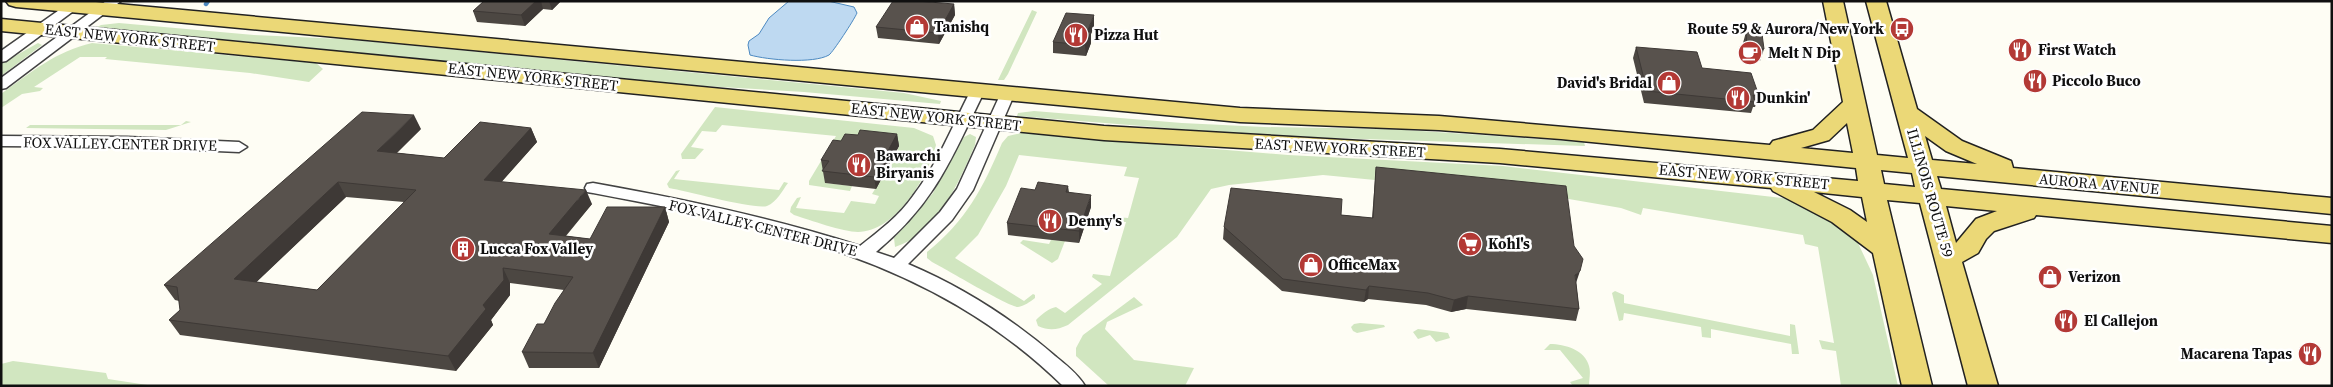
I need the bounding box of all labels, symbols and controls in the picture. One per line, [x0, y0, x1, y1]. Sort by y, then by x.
shop icon: Tanishq [904, 14, 930, 40]
place label: Tanishq [934, 16, 989, 37]
bus stop icon: Route 59 & Aurora/New York [1889, 16, 1915, 42]
street label: EAST NEW YORK STREET [44, 18, 216, 57]
place label: Route 59 & Aurora/New York [1687, 18, 1884, 39]
restaurant icon: Pizza Hut [1063, 22, 1089, 48]
place label: Pizza Hut [1094, 24, 1159, 45]
restaurant icon: First Watch [2007, 37, 2033, 63]
place label: First Watch [2038, 39, 2116, 60]
cafe icon: Melt N Dip [1737, 40, 1763, 66]
place label: Melt N Dip [1768, 42, 1841, 63]
street label: EAST NEW YORK STREET [447, 57, 619, 96]
restaurant icon: Piccolo Buco [2022, 68, 2048, 94]
shop icon: David's Bridal [1656, 70, 1682, 96]
place label: Piccolo Buco [2052, 70, 2141, 91]
place label: David's Bridal [1557, 72, 1652, 93]
restaurant icon: Dunkin' [1725, 85, 1751, 111]
place label: Dunkin' [1756, 87, 1811, 108]
street label: EAST NEW YORK STREET [850, 97, 1022, 136]
street label: ILLINOIS ROUTE 59 [1902, 126, 1959, 260]
street label: FOX VALLEY CENTER DRIVE [23, 131, 217, 156]
street label: EAST NEW YORK STREET [1254, 133, 1426, 162]
place label: Bawarchi Biryanis [876, 145, 941, 183]
restaurant icon: Bawarchi Biryanis [846, 152, 872, 178]
street label: EAST NEW YORK STREET [1658, 159, 1830, 194]
street label: AURORA AVENUE [2038, 168, 2160, 199]
street label: FOX VALLEY CENTER DRIVE [667, 194, 860, 261]
restaurant icon: Denny's [1037, 208, 1063, 234]
place label: Denny's [1068, 210, 1122, 231]
supermarket icon: Kohl's [1457, 231, 1483, 257]
place label: Kohl's [1488, 233, 1530, 254]
building icon: Lucca Fox Valley [450, 236, 476, 262]
place label: Lucca Fox Valley [480, 238, 593, 259]
shop icon: OfficeMax [1298, 252, 1324, 278]
place label: OfficeMax [1328, 254, 1398, 275]
shop icon: Verizon [2037, 264, 2063, 290]
place label: Verizon [2068, 266, 2121, 287]
restaurant icon: El Callejon [2053, 308, 2079, 334]
place label: El Callejon [2084, 310, 2158, 331]
restaurant icon: Macarena Tapas [2297, 341, 2323, 367]
place label: Macarena Tapas [2181, 343, 2292, 364]

